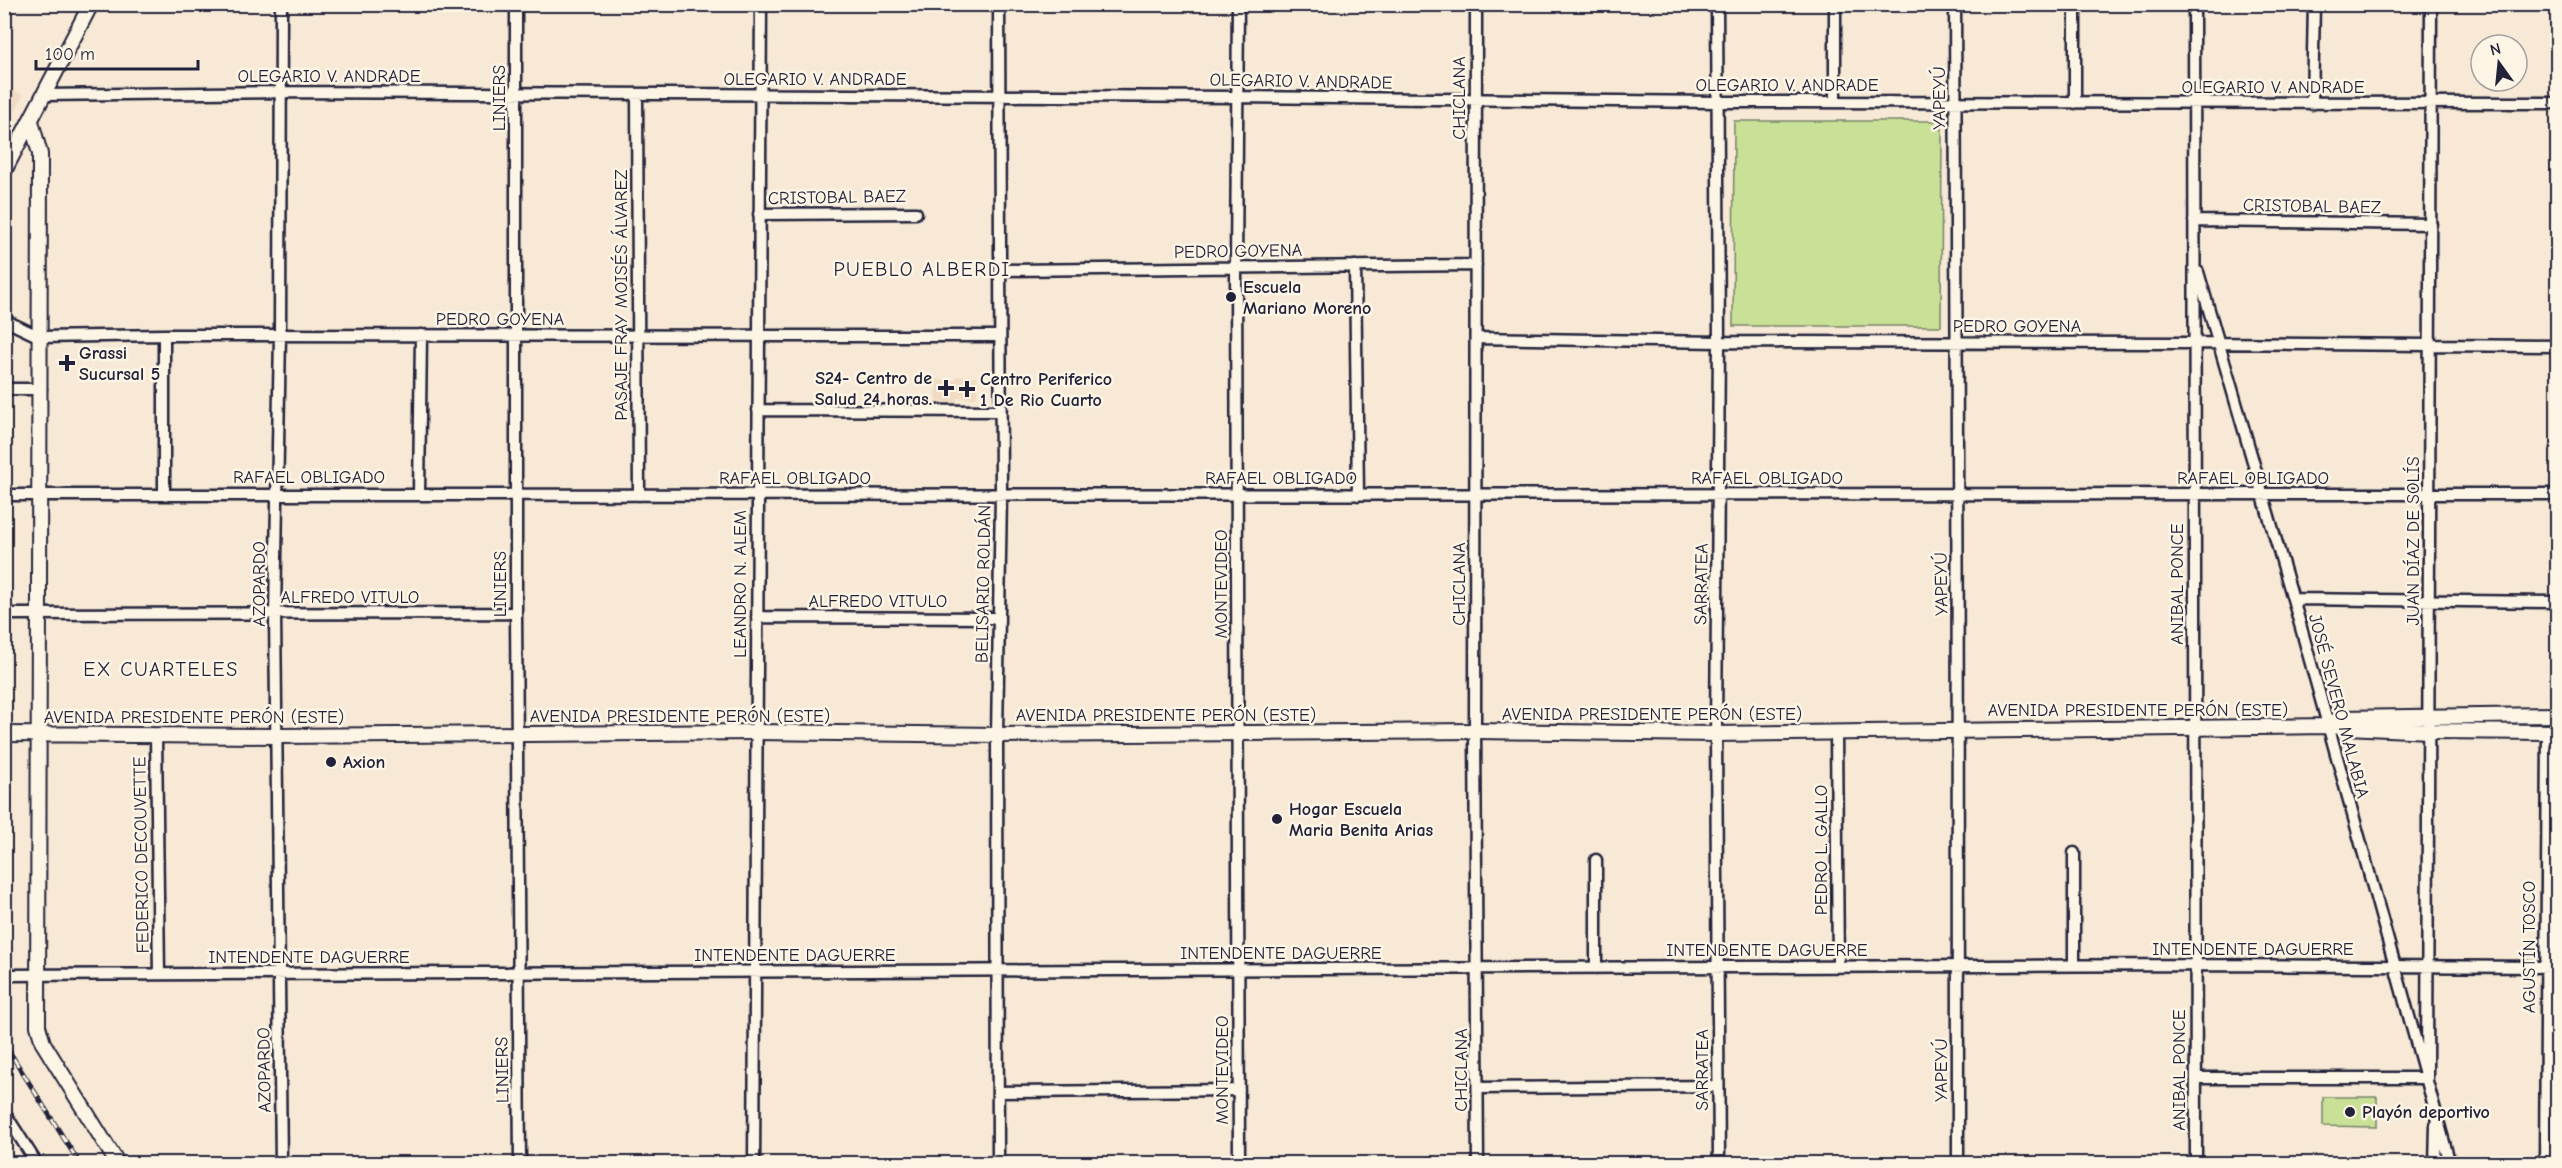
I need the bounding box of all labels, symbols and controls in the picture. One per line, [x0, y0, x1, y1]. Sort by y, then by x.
scale bar [36, 33, 198, 71]
north arrow [2469, 33, 2529, 93]
text: N [2488, 39, 2503, 60]
text: 100 m [45, 44, 95, 65]
street label: CHICLANA [1449, 56, 1470, 140]
street label: LINIERS [489, 65, 510, 131]
street label: OLEGARIO V. ANDRADE [237, 66, 421, 87]
street label: YAPEYÚ [1928, 66, 1950, 130]
street label: OLEGARIO V. ANDRADE [723, 69, 907, 90]
street label: OLEGARIO V. ANDRADE [1209, 69, 1393, 94]
street label: OLEGARIO V. ANDRADE [1695, 75, 1879, 96]
street label: OLEGARIO V. ANDRADE [2181, 77, 2365, 98]
street label: PASAJE FRAY MOISÉS ÁLVAREZ [610, 169, 632, 421]
street label: CRISTOBAL BAEZ [768, 186, 907, 209]
street label: CRISTOBAL BAEZ [2243, 195, 2382, 218]
street label: PEDRO GOYENA [1174, 240, 1302, 263]
district label: PUEBLO ALBERDI [833, 258, 1011, 281]
place label: Escuela Mariano Moreno [1243, 277, 1371, 319]
marker: Escuela Mariano Moreno [1224, 290, 1238, 304]
street label: PEDRO GOYENA [436, 309, 564, 330]
street label: PEDRO GOYENA [1953, 316, 2081, 337]
place label: Grassi Sucursal 5 [79, 343, 160, 385]
marker: Grassi Sucursal 5 [60, 356, 74, 370]
place label: S24- Centro de Salud 24 horas. [815, 368, 932, 410]
place label: Centro Periferico 1 De Rio Cuarto [980, 369, 1112, 411]
marker: S24- Centro de Salud 24 horas. [937, 379, 955, 397]
marker: Centro Periferico 1 De Rio Cuarto [958, 380, 976, 398]
street label: JUAN DÍAZ DE SOLÍS [2402, 456, 2424, 626]
street label: RAFAEL OBLIGADO [233, 467, 385, 488]
street label: RAFAEL OBLIGADO [719, 468, 871, 489]
street label: RAFAEL OBLIGADO [1205, 468, 1357, 489]
street label: RAFAEL OBLIGADO [1691, 468, 1843, 489]
street label: RAFAEL OBLIGADO [2177, 468, 2329, 489]
street label: BELISARIO ROLDÁN [971, 505, 995, 663]
street label: LEANDRO N. ALEM [730, 510, 751, 658]
street label: ANIBAL PONCE [2167, 523, 2188, 645]
street label: MONTEVIDEO [1211, 530, 1232, 638]
street label: AZOPARDO [249, 541, 270, 627]
street label: CHICLANA [1449, 542, 1470, 626]
street label: SARRATEA [1690, 543, 1713, 625]
street label: LINIERS [490, 551, 511, 617]
street label: YAPEYÚ [1929, 552, 1953, 616]
street label: ALFREDO VITULO [281, 587, 419, 608]
street label: ALFREDO VITULO [809, 591, 947, 612]
street label: JOSÉ SEVERO MALABIA [2304, 611, 2374, 801]
district label: EX CUARTELES [83, 658, 239, 681]
street label: AVENIDA PRESIDENTE PERÓN (ESTE) [1988, 699, 2288, 721]
street label: AVENIDA PRESIDENTE PERÓN (ESTE) [1502, 703, 1802, 725]
street label: AVENIDA PRESIDENTE PERÓN (ESTE) [1016, 704, 1316, 726]
street label: AVENIDA PRESIDENTE PERÓN (ESTE) [530, 705, 830, 727]
street label: AVENIDA PRESIDENTE PERÓN (ESTE) [44, 706, 344, 728]
place label: Axion [343, 752, 385, 773]
marker: Axion [324, 755, 338, 769]
street label: FEDERICO DECOUVETTE [129, 756, 154, 954]
street label: PEDRO L. GALLO [1811, 785, 1832, 915]
place label: Hogar Escuela Maria Benita Arias [1289, 799, 1434, 841]
marker: Hogar Escuela Maria Benita Arias [1270, 812, 1284, 826]
street label: AGUSTÍN TOSCO [2518, 881, 2540, 1013]
street label: INTENDENTE DAGUERRE [2152, 939, 2354, 960]
street label: INTENDENTE DAGUERRE [1666, 940, 1868, 961]
street label: INTENDENTE DAGUERRE [1180, 943, 1382, 964]
street label: INTENDENTE DAGUERRE [694, 945, 896, 966]
street label: INTENDENTE DAGUERRE [208, 947, 410, 968]
street label: ANIBAL PONCE [2169, 1009, 2190, 1131]
street label: MONTEVIDEO [1212, 1016, 1233, 1124]
street label: AZOPARDO [253, 1027, 276, 1113]
street label: CHICLANA [1451, 1028, 1472, 1112]
street label: SARRATEA [1692, 1029, 1713, 1111]
street label: LINIERS [491, 1037, 514, 1103]
street label: YAPEYÚ [1930, 1038, 1952, 1102]
place label: Playón deportivo [2362, 1102, 2490, 1123]
marker: Playón deportivo [2343, 1105, 2357, 1119]

